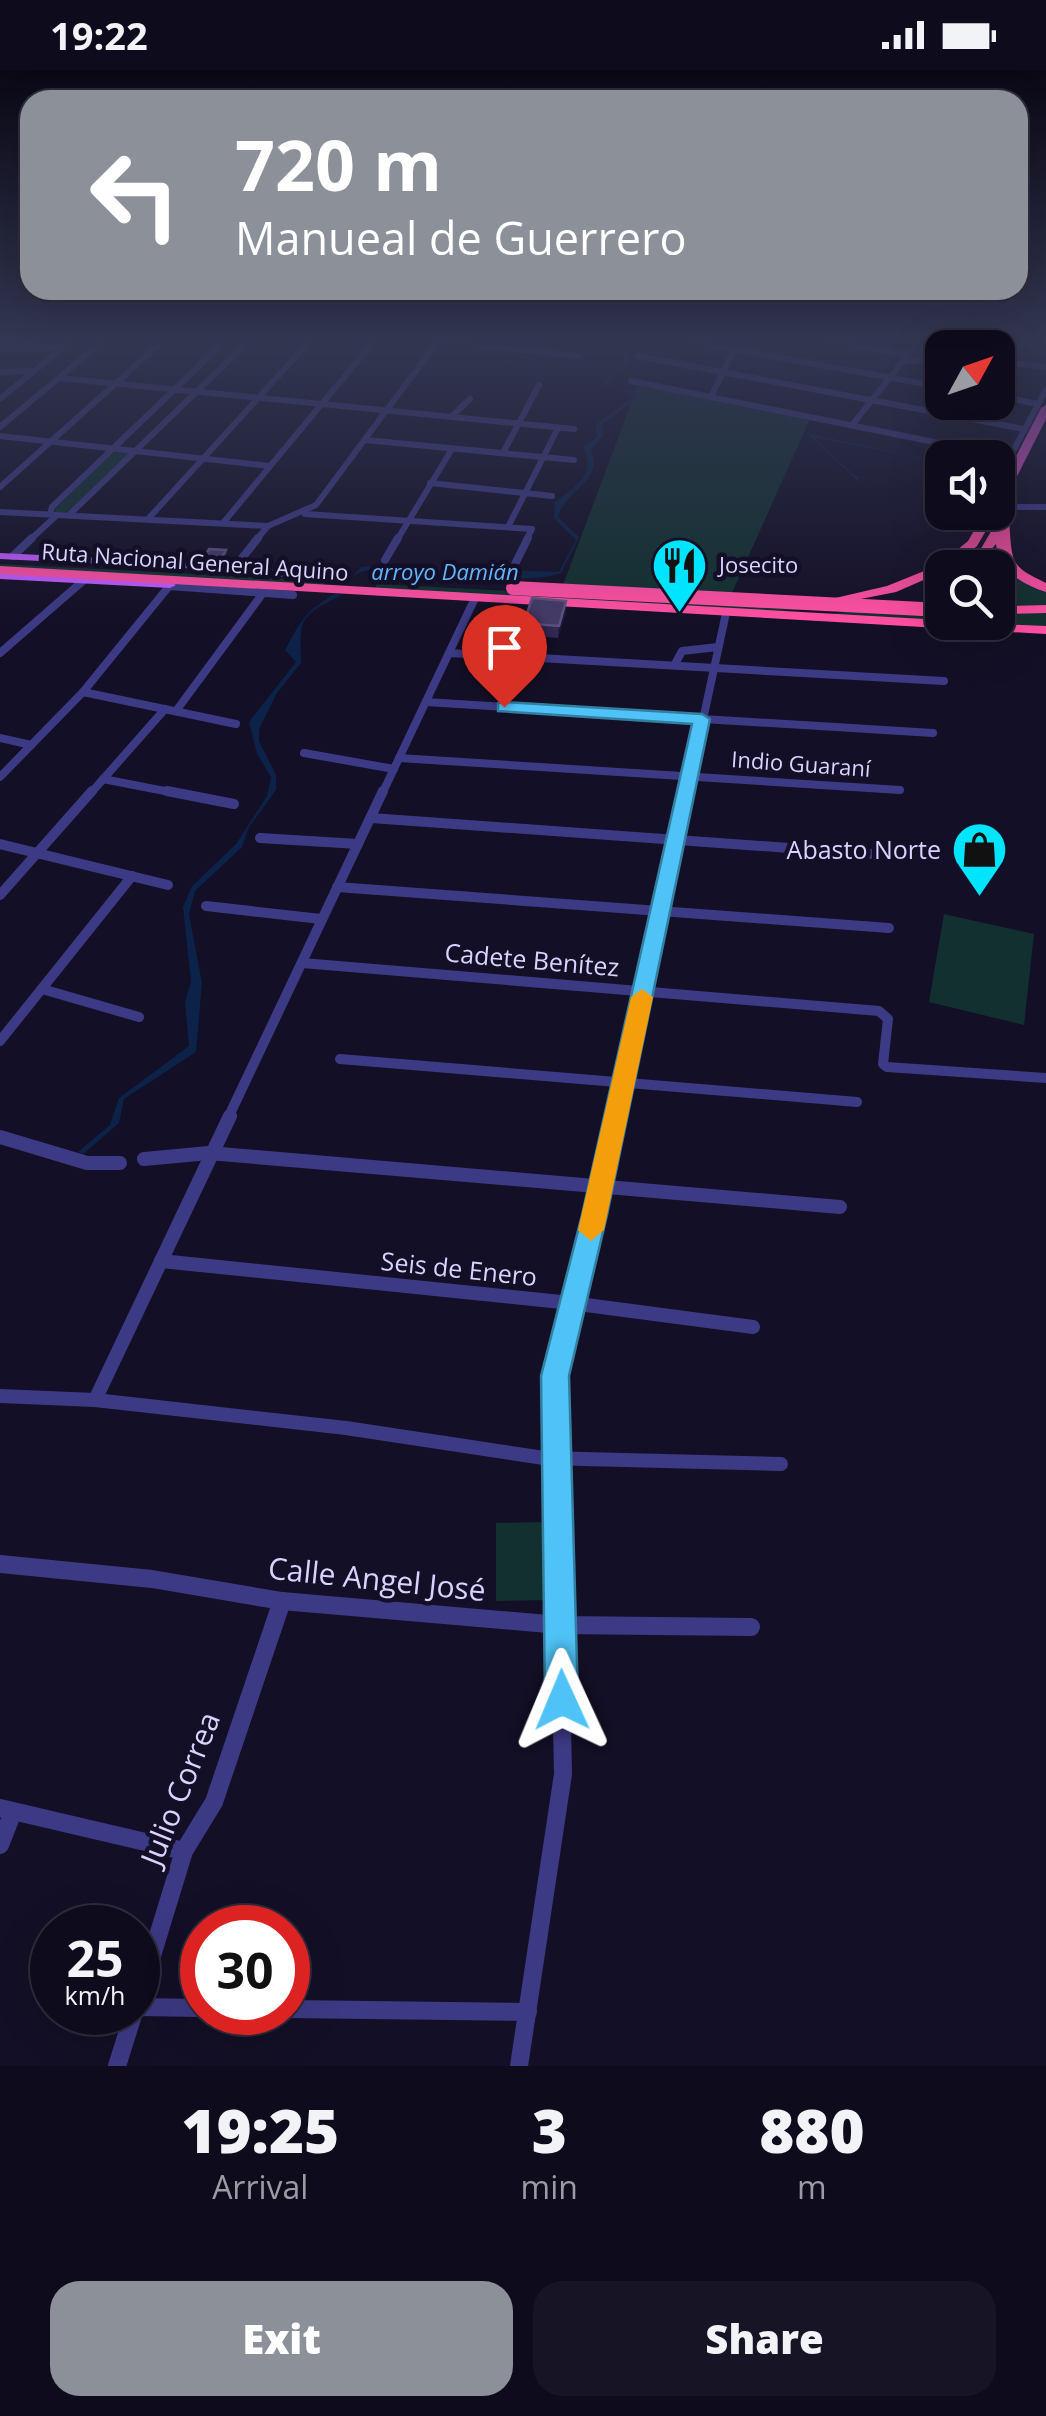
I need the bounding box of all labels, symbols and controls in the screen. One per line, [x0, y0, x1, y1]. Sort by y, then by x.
text: 19:22 [50, 9, 148, 61]
text: 720 m [235, 116, 442, 212]
icon: left [70, 130, 200, 260]
text: Manueal de Guerrero [235, 207, 687, 268]
north arrow [925, 330, 1015, 420]
map controls [925, 330, 1015, 640]
button: sound [925, 440, 1015, 530]
street label: Ruta Nacional General Aquino [41, 535, 350, 587]
restaurant icon: Josecito [650, 535, 710, 614]
place label: Josecito [717, 549, 798, 579]
button: search [925, 550, 1015, 640]
water label: arroyo Damián [371, 556, 519, 586]
pin [462, 605, 547, 708]
icon: arrive [477, 620, 532, 675]
street label: Indio Guaraní [730, 743, 872, 783]
shop icon: Abasto Norte [950, 820, 1010, 899]
place label: Abasto Norte [787, 832, 941, 866]
street label: Cadete Benítez [443, 934, 621, 984]
street label: Seis de Enero [379, 1243, 539, 1293]
street label: Calle Angel José [266, 1547, 488, 1610]
position arrow [510, 1648, 614, 1752]
street label: Julio Correa [129, 1705, 229, 1874]
speed limit sign: 30 [180, 1905, 310, 2035]
text: 25 [66, 1924, 124, 1992]
text: km/h [65, 1978, 125, 2012]
text: 19:25 [181, 2089, 339, 2171]
text: 3 [532, 2089, 567, 2171]
text: 880 [759, 2089, 865, 2171]
text: Arrival [212, 2165, 308, 2208]
text: min [521, 2165, 578, 2208]
text: m [797, 2165, 827, 2208]
button: Exit [50, 2281, 513, 2396]
button: Share [533, 2281, 996, 2396]

